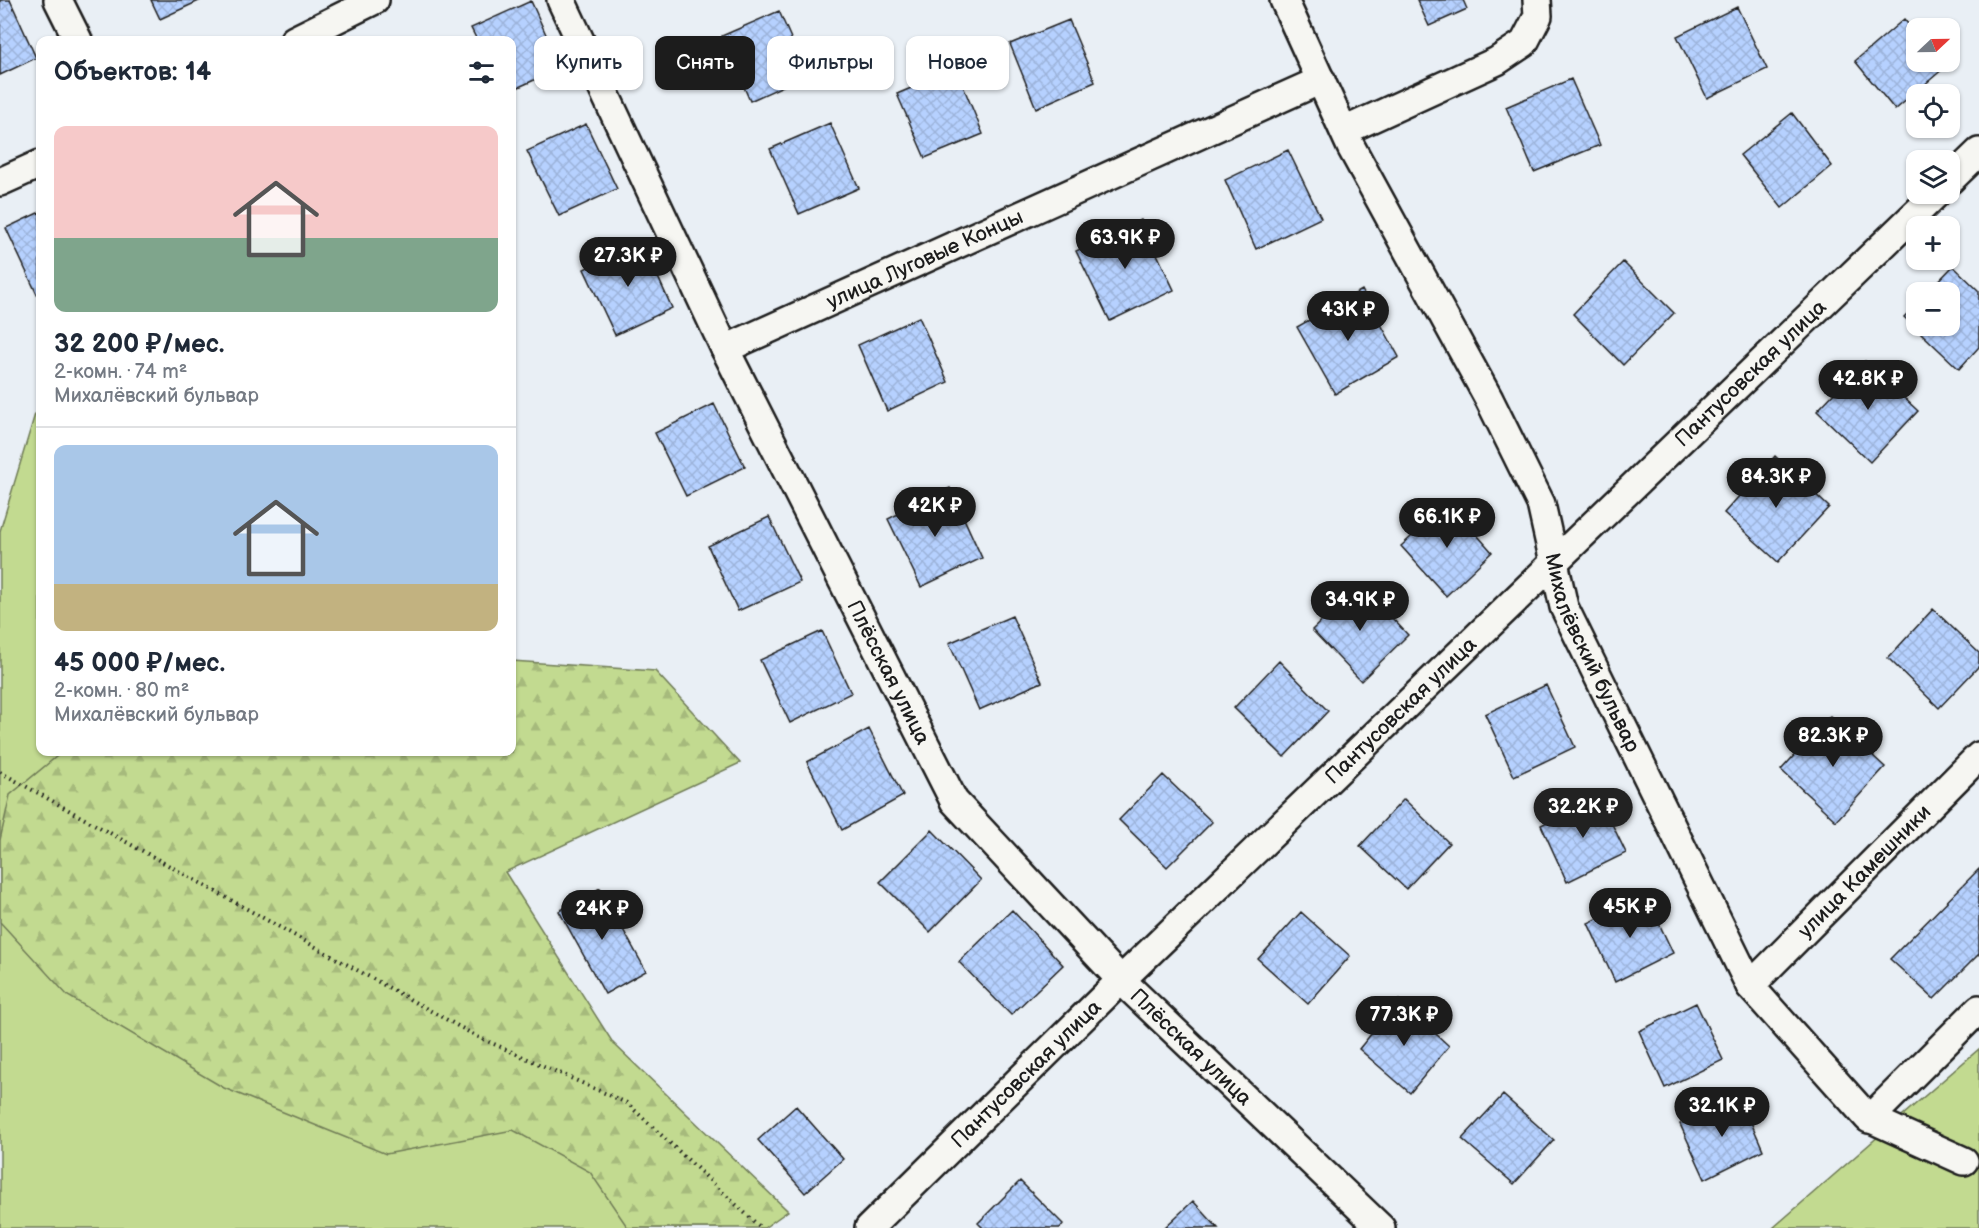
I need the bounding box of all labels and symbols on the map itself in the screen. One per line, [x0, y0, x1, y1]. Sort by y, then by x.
north arrow [1906, 18, 1960, 72]
street label: улица Луговые Концы [823, 204, 1027, 315]
pin: 63.9K ₽ [1070, 219, 1180, 270]
pin: 27.3K ₽ [573, 237, 683, 288]
pin: 43K ₽ [1306, 291, 1390, 342]
street label: Пантусовская улица [1670, 294, 1832, 452]
pin: 42.8K ₽ [1813, 360, 1923, 411]
pin: 84.3K ₽ [1721, 458, 1831, 509]
pin: 42K ₽ [893, 487, 977, 538]
pin: 66.1K ₽ [1392, 498, 1502, 549]
street label: Михалёвский бульвар [1539, 551, 1645, 757]
pin: 34.9K ₽ [1305, 581, 1415, 632]
street label: Плёсская улица [841, 596, 936, 749]
street label: Пантусовская улица [1320, 632, 1482, 789]
pin: 82.3K ₽ [1778, 717, 1888, 768]
pin: 32.2K ₽ [1528, 788, 1638, 839]
street label: улица Камешники [1793, 800, 1936, 943]
pin: 45K ₽ [1588, 888, 1672, 939]
pin: 24K ₽ [560, 890, 644, 941]
street label: Плёсская улица [1125, 983, 1257, 1111]
street label: Пантусовская улица [946, 994, 1107, 1153]
pin: 77.3K ₽ [1349, 996, 1459, 1047]
pin: 32.1K ₽ [1667, 1087, 1777, 1138]

